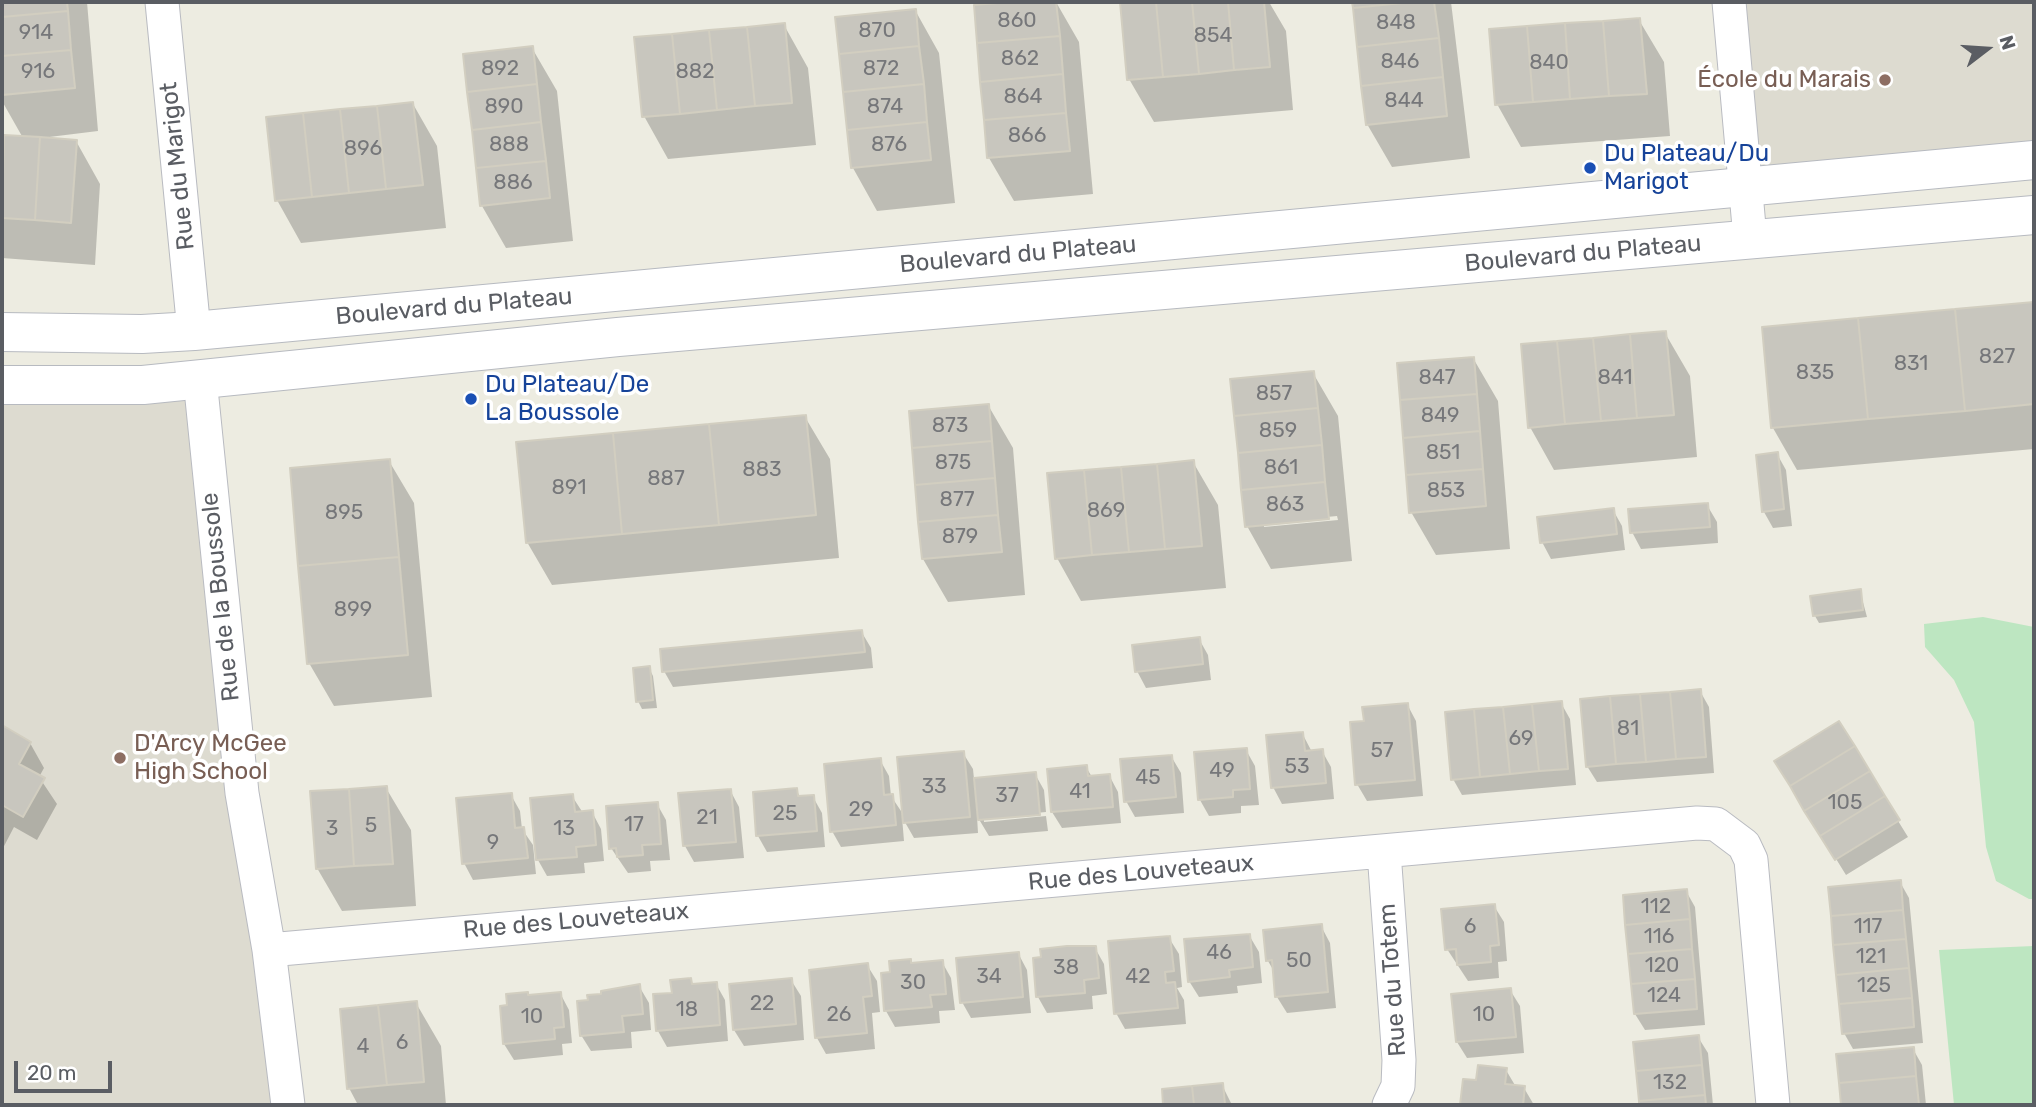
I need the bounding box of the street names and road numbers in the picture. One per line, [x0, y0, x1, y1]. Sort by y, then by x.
street label: Rue du Marigot [155, 81, 201, 251]
street label: Boulevard du Plateau [1463, 229, 1703, 279]
street label: Boulevard du Plateau [898, 230, 1138, 280]
street label: Boulevard du Plateau [334, 282, 574, 332]
street label: Rue de la Boussole [196, 491, 246, 703]
street label: Rue des Louveteaux [1027, 849, 1255, 897]
street label: Rue des Louveteaux [462, 897, 690, 945]
street label: Rue du Totem [1373, 902, 1413, 1058]

